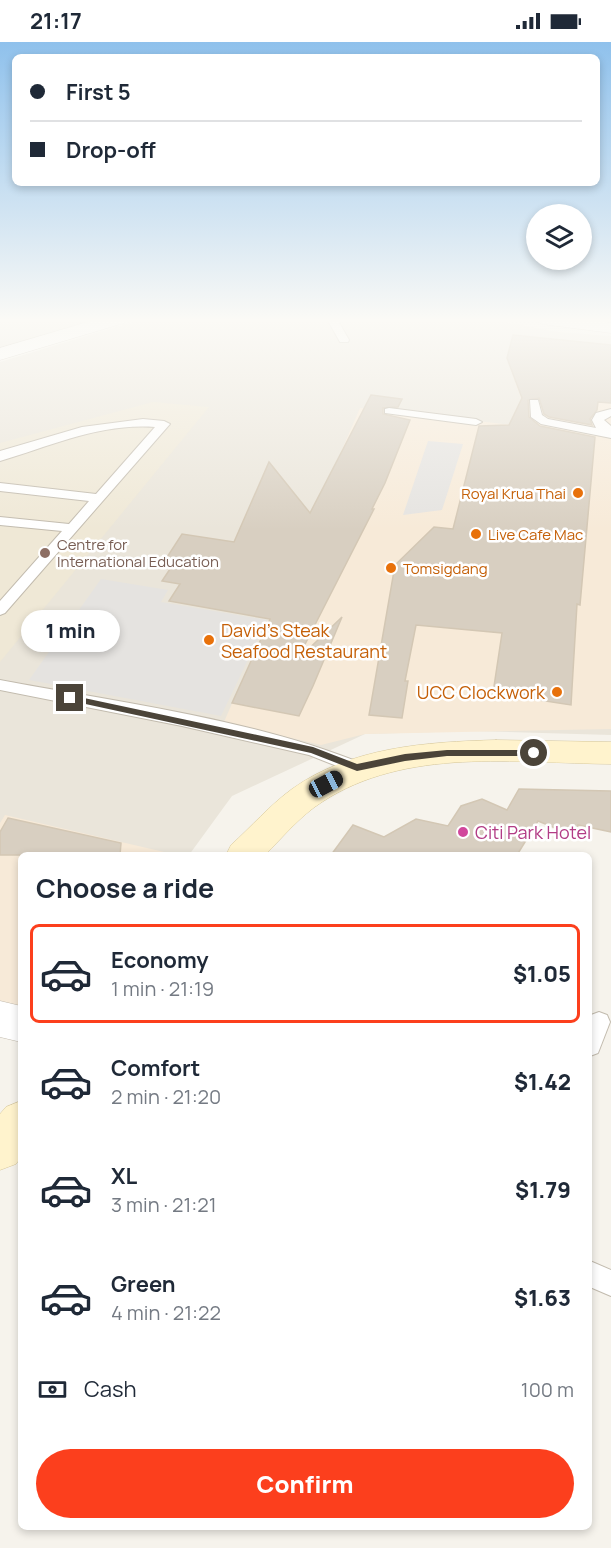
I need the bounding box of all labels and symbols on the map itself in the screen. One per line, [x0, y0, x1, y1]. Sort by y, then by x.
place label: Royal Krua Thai [461, 483, 566, 504]
marker: Royal Krua Thai [571, 486, 585, 500]
place label: Live Cafe Mac [488, 524, 583, 545]
marker: Live Cafe Mac [469, 527, 483, 541]
place label: Centre for International Education [57, 534, 219, 572]
marker: Centre for International Education [38, 546, 52, 560]
place label: Tomsigdang [403, 558, 488, 579]
marker: Tomsigdang [384, 561, 398, 575]
callout: 1 min [20, 611, 119, 653]
place label: David's Steak Seafood Restaurant [221, 618, 387, 663]
marker: David's Steak Seafood Restaurant [202, 633, 216, 647]
place label: UCC Clockwork [417, 680, 546, 704]
route end [56, 684, 83, 711]
marker: UCC Clockwork [550, 685, 564, 699]
route start [520, 739, 547, 766]
car [306, 768, 346, 800]
place label: Citi Park Hotel [475, 820, 591, 844]
marker: Citi Park Hotel [456, 825, 470, 839]

